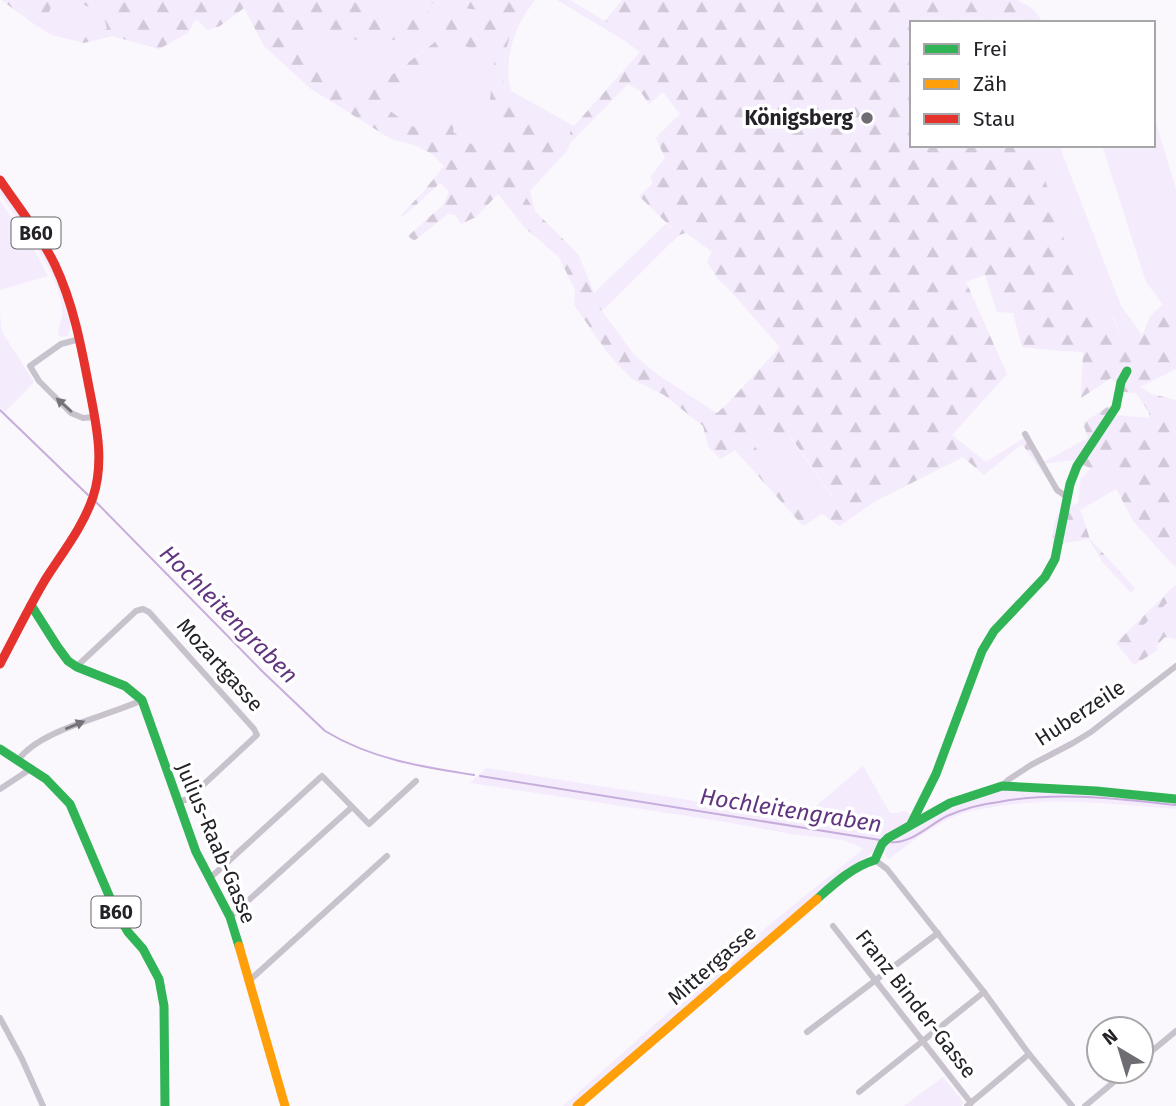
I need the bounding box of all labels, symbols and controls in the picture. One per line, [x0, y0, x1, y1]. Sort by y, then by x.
legend [910, 21, 1155, 147]
text: Frei [973, 36, 1007, 62]
text: Zäh [973, 71, 1007, 97]
place label: Königsberg [744, 105, 853, 131]
text: Stau [973, 106, 1016, 132]
marker: Königsberg [859, 110, 875, 126]
road number: B60 [12, 218, 60, 248]
one-way arrow [56, 398, 73, 414]
water label: Hochleitengraben [154, 539, 304, 689]
street label: Mozartgasse [171, 613, 269, 717]
street label: Huberzeile [1030, 674, 1130, 752]
one-way arrow [65, 720, 86, 731]
street label: Julius-Raab-Gasse [170, 759, 262, 927]
water label: Hochleitengraben [698, 782, 884, 838]
road number: B60 [92, 896, 140, 928]
street label: Mittergasse [662, 919, 762, 1011]
street label: Franz Binder-Gasse [850, 924, 982, 1084]
north arrow [1085, 1015, 1155, 1085]
text: N [1098, 1024, 1122, 1050]

